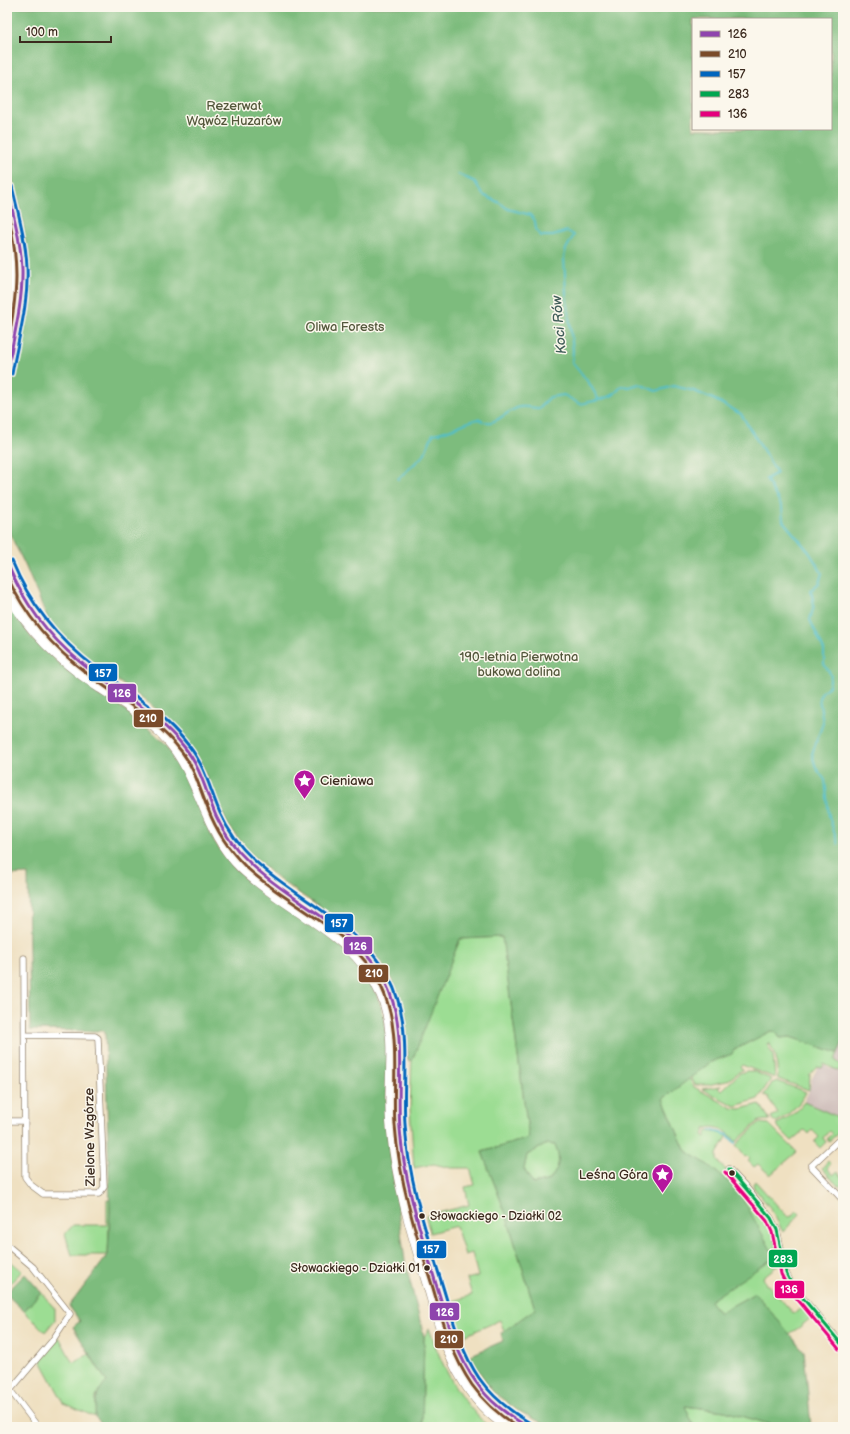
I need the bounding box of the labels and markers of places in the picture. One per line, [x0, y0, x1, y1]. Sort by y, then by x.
place icon: Cieniawa [291, 768, 317, 801]
place label: Cieniawa [320, 773, 374, 789]
place icon: Leśna Góra [650, 1162, 676, 1195]
place label: Leśna Góra [579, 1167, 648, 1183]
unlabelled marker [727, 1168, 737, 1178]
place label: Słowackiego - Działki 02 [430, 1209, 562, 1224]
marker: Słowackiego - Działki 02 [417, 1211, 427, 1221]
place label: Słowackiego - Działki 01 [290, 1261, 420, 1276]
marker: Słowackiego - Działki 01 [422, 1263, 432, 1273]

